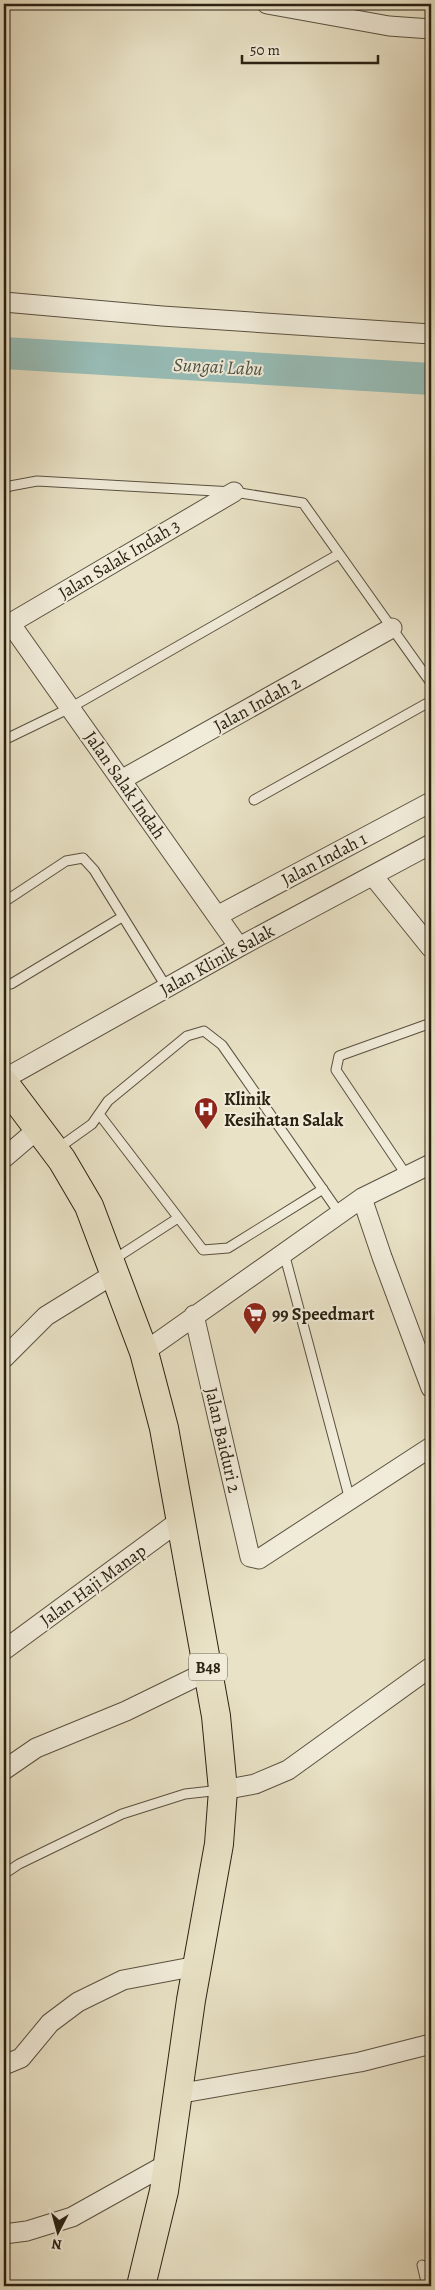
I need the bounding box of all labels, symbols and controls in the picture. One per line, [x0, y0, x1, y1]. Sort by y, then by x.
scale bar [242, 32, 379, 64]
text: 50 m [250, 40, 280, 60]
water label: Sungai Labu [173, 352, 263, 382]
street label: Jalan Salak Indah 3 [54, 513, 184, 605]
street label: Jalan Indah 2 [209, 670, 305, 738]
street label: Jalan Salak Indah [79, 726, 171, 844]
street label: Jalan Indah 1 [277, 826, 371, 892]
street label: Jalan Klinik Salak [155, 919, 279, 1001]
place label: Klinik Kesihatan Salak [224, 1087, 344, 1132]
hospital icon: Klinik Kesihatan Salak [193, 1096, 219, 1130]
supermarket icon: 99 Speedmart [242, 1301, 268, 1335]
place label: 99 Speedmart [272, 1302, 375, 1326]
street label: Jalan Baiduri 2 [199, 1385, 247, 1496]
street label: Jalan Haji Manap [35, 1538, 151, 1632]
road number: B48 [189, 1654, 227, 1680]
north arrow [32, 2208, 82, 2258]
text: N [51, 2234, 63, 2254]

